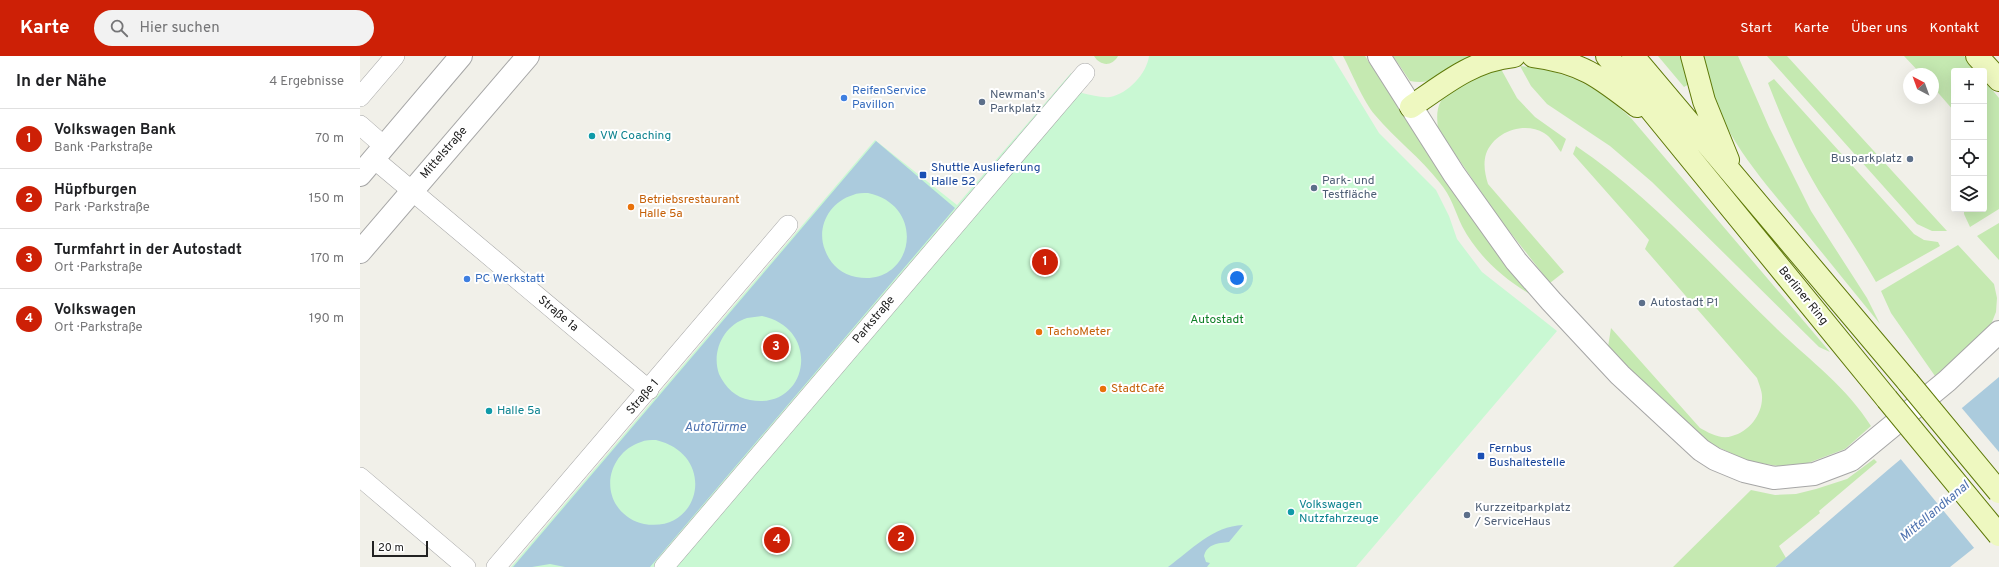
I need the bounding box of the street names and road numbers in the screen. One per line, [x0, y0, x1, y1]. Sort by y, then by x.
street label: Mittelstraße [417, 123, 471, 183]
street label: Berliner Ring [1774, 263, 1832, 329]
street label: Straße 1a [534, 292, 582, 336]
street label: Parkstraße [849, 293, 899, 347]
street label: Straße 1 [623, 376, 663, 418]

